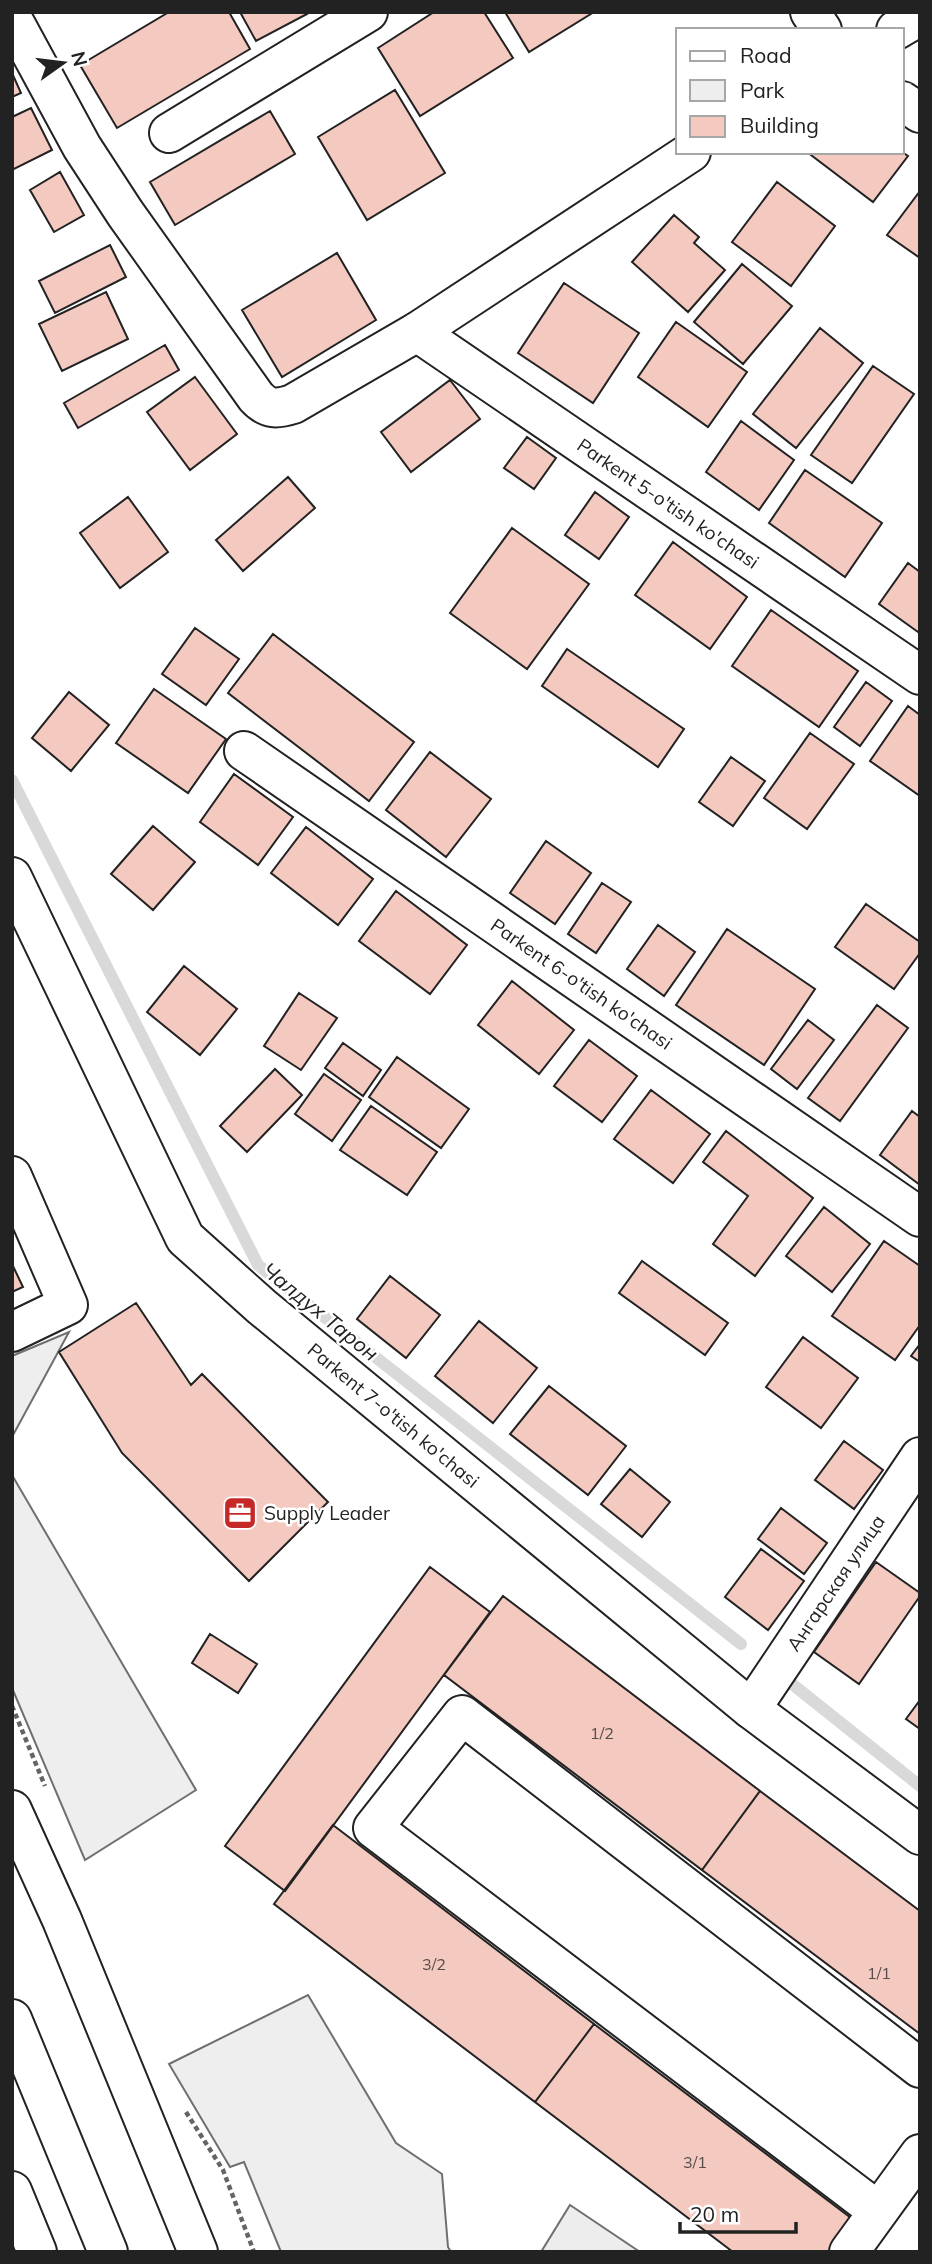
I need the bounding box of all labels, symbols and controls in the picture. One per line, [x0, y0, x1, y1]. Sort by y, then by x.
north arrow [28, 28, 98, 98]
legend [676, 28, 904, 154]
text: Road [740, 42, 791, 68]
text: N [66, 49, 93, 69]
text: Park [740, 77, 784, 103]
text: Building [740, 112, 819, 138]
street label: Parkent 5-o'tish ko'chasi [573, 433, 764, 574]
street label: Parkent 6-o'tish ko'chasi [486, 913, 677, 1055]
water label: Чалдух Тарон [257, 1256, 384, 1366]
street label: Parkent 7-o'tish ko'chasi [303, 1338, 484, 1493]
office icon: Supply Leader [221, 1494, 259, 1532]
place label: Supply Leader [264, 1501, 390, 1525]
street label: Ангарская улица [781, 1510, 890, 1656]
house number: 1/2 [590, 1723, 614, 1743]
house number: 3/2 [422, 1954, 446, 1974]
house number: 1/1 [867, 1963, 891, 1983]
house number: 3/1 [683, 2152, 707, 2172]
scale bar [680, 2190, 796, 2234]
text: 20 m [690, 2201, 739, 2227]

